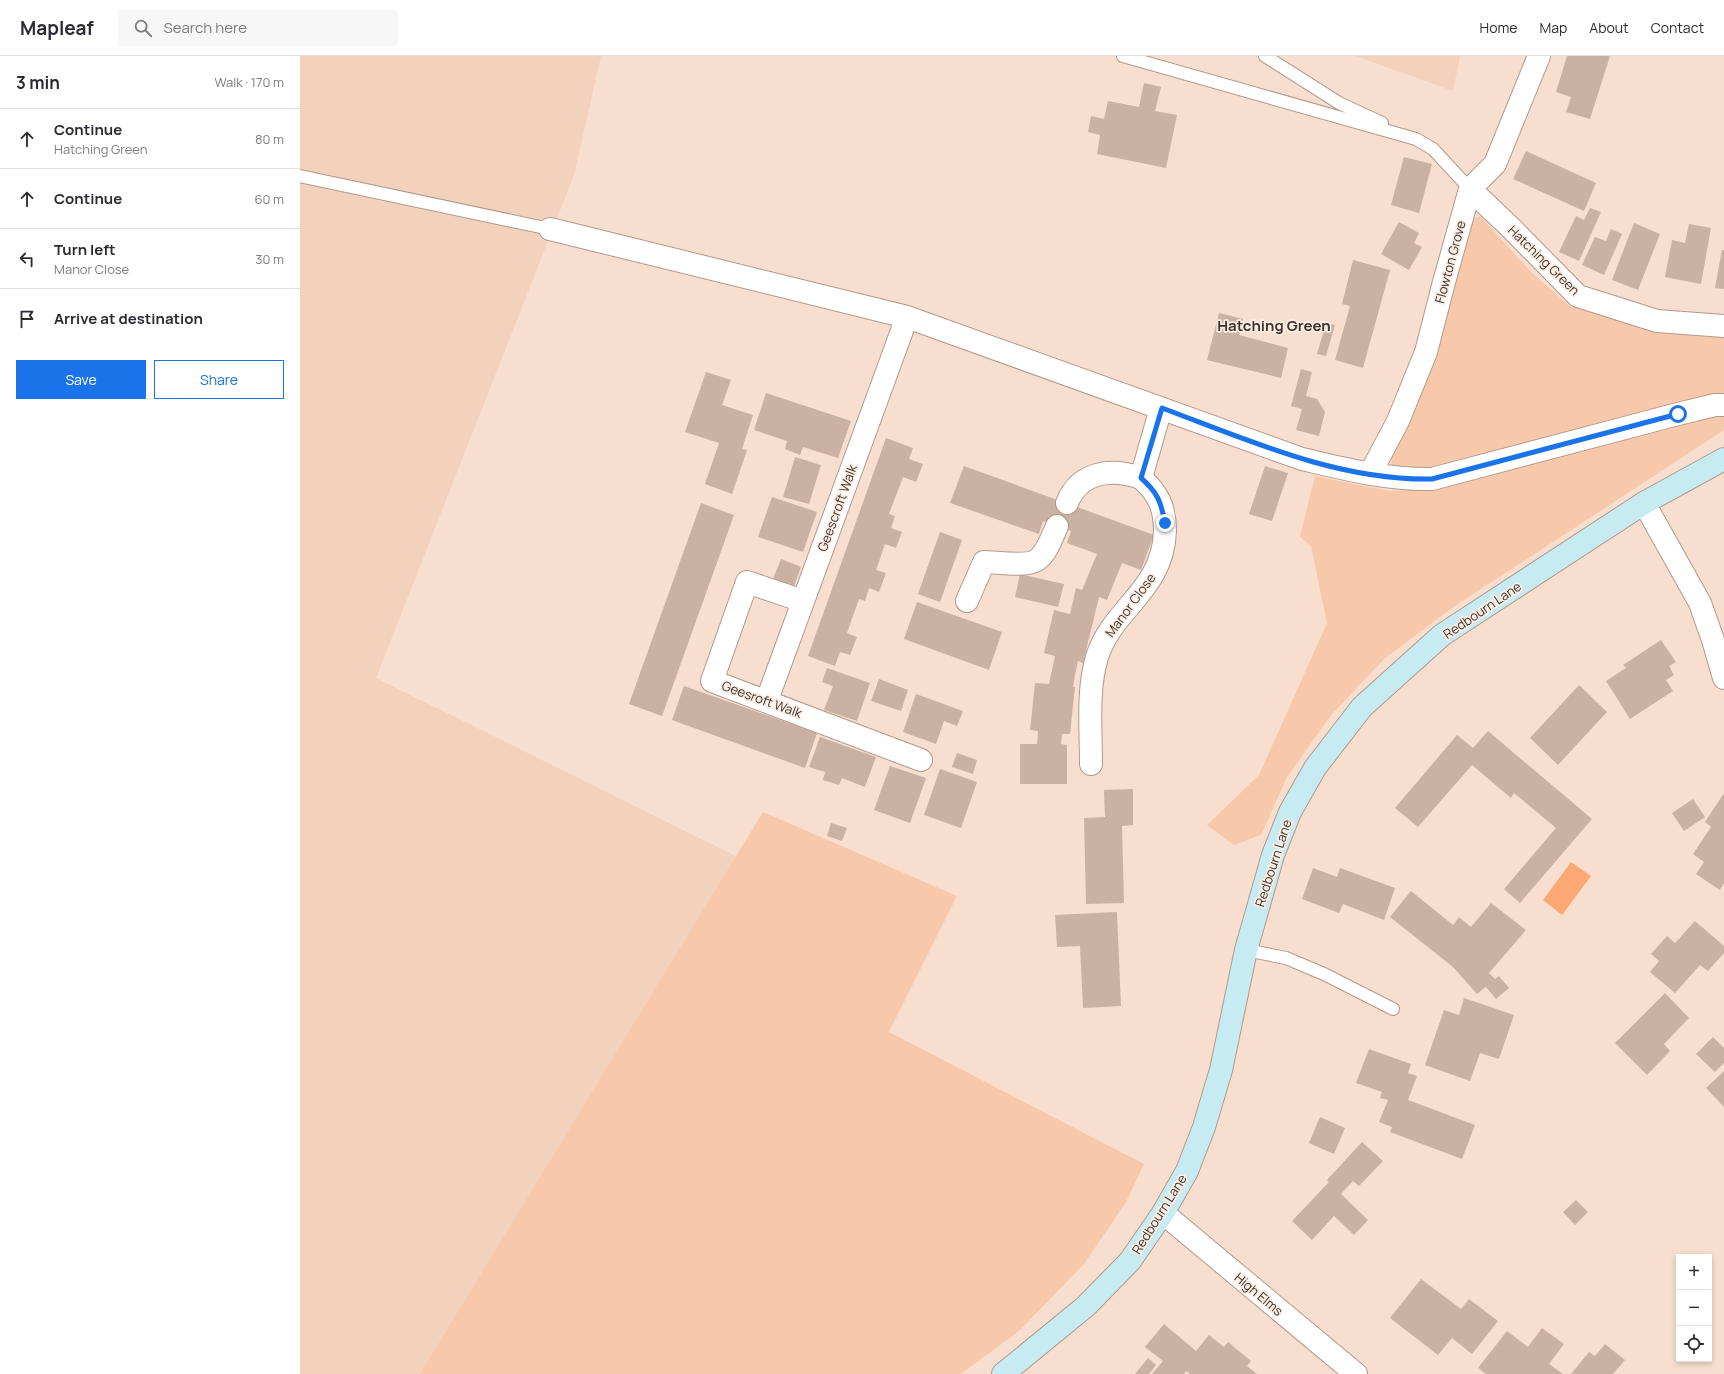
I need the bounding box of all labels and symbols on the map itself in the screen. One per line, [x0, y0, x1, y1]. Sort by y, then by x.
street label: Flowton Grove [1430, 218, 1470, 305]
street label: Hatching Green [1504, 221, 1584, 299]
district label: Hatching Green [1217, 315, 1331, 336]
route start [1669, 405, 1687, 423]
street label: Geescroft Walk [813, 461, 861, 554]
route end [1156, 514, 1174, 532]
street label: Manor Close [1101, 569, 1160, 641]
street label: Redbourn Lane [1439, 577, 1525, 643]
street label: Geesroft Walk [719, 676, 805, 722]
street label: Redbourn Lane [1250, 817, 1296, 909]
street label: Redbourn Lane [1127, 1170, 1191, 1257]
street label: High Elms [1231, 1268, 1287, 1320]

